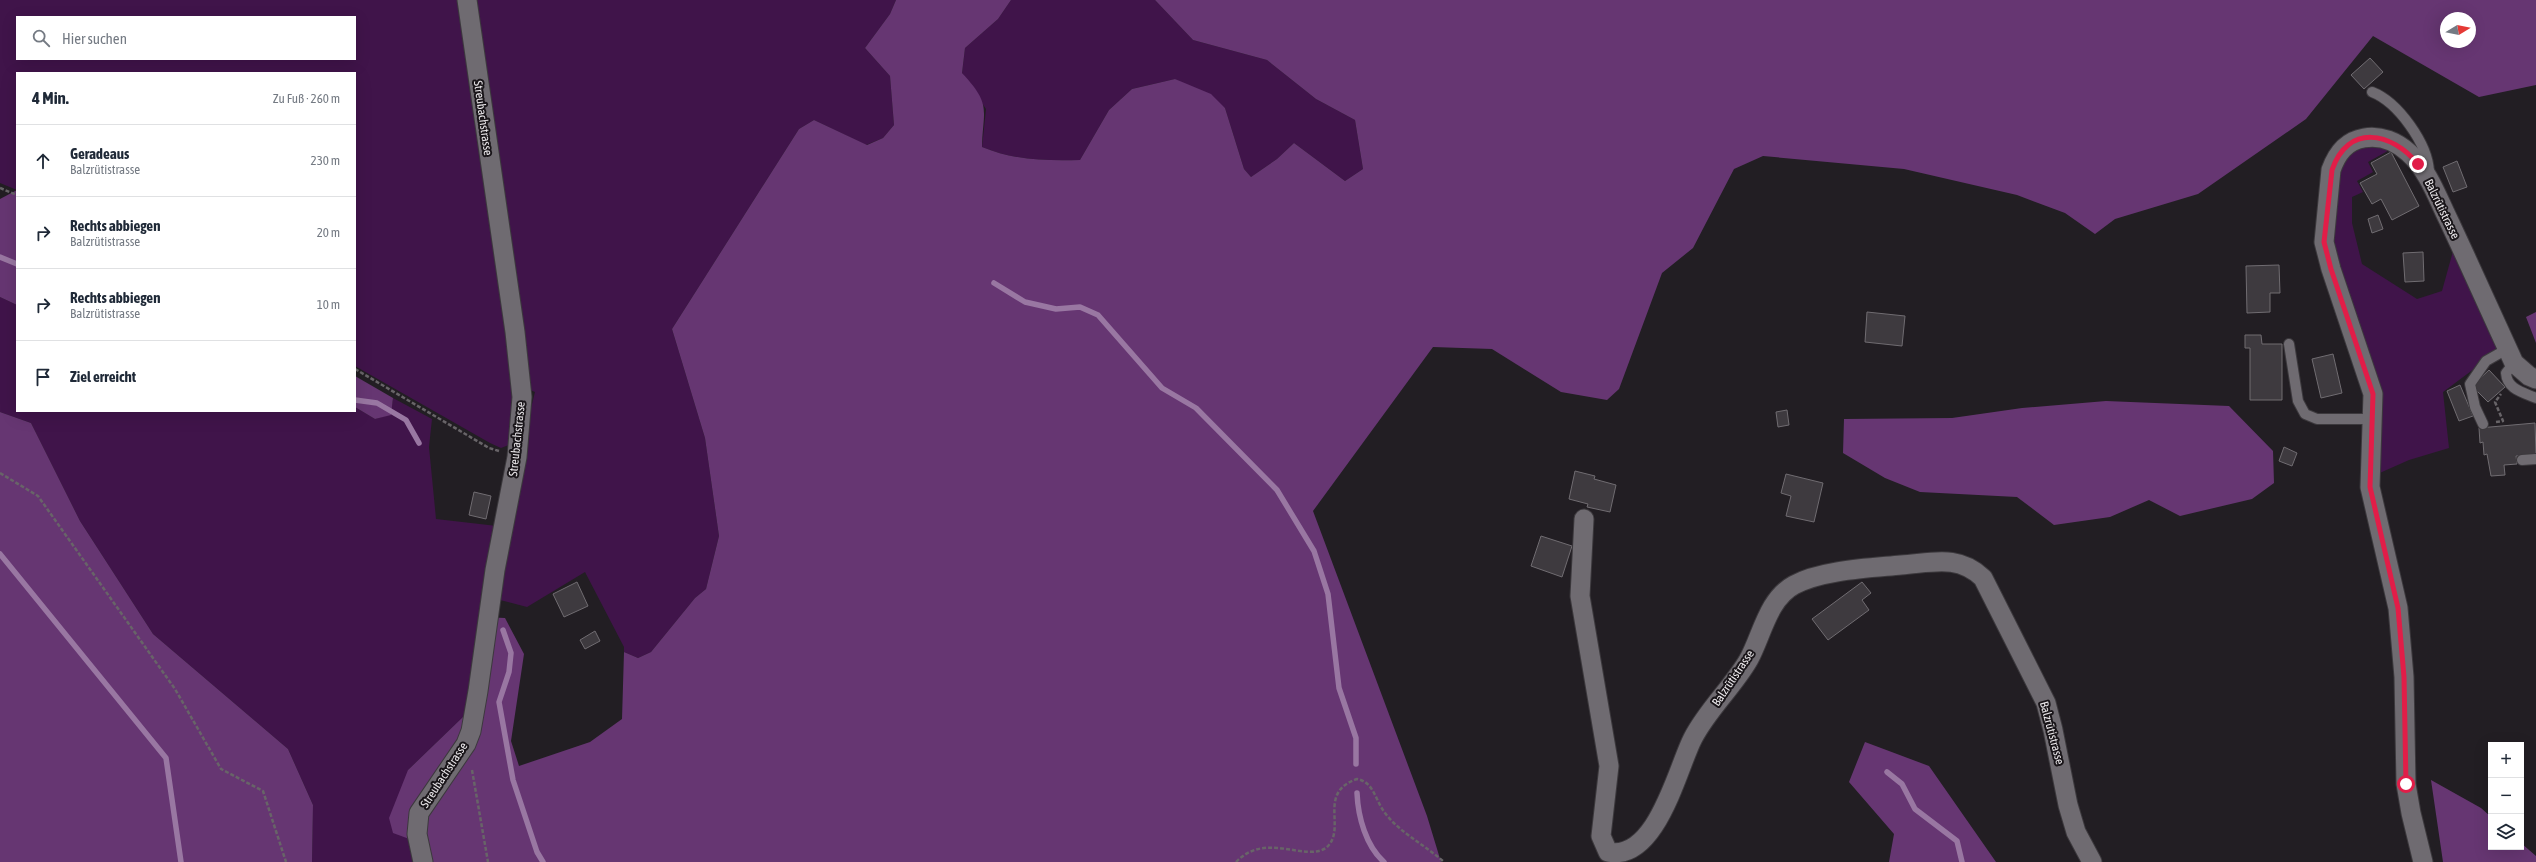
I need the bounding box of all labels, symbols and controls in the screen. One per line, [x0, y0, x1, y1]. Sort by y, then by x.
north arrow [2440, 12, 2476, 48]
search box [16, 16, 356, 60]
icon: search [30, 27, 52, 49]
text: Hier suchen [62, 30, 127, 47]
street label: Streubachstrasse [471, 80, 495, 156]
text: 4 Min. [32, 88, 69, 108]
text: Zu Fuß · 260 m [273, 91, 340, 106]
text: Geradeaus [70, 145, 129, 162]
icon: ahead [32, 150, 54, 172]
text: 230 m [311, 153, 340, 168]
route end [2409, 155, 2427, 173]
text: Balzrütistrasse [70, 162, 140, 177]
street label: Balzrütistrasse [2422, 177, 2462, 241]
text: Rechts abbiegen [70, 217, 160, 234]
icon: right [32, 222, 54, 244]
text: 20 m [317, 225, 340, 240]
text: Balzrütistrasse [70, 234, 140, 249]
text: Rechts abbiegen [70, 289, 160, 306]
icon: right [32, 294, 54, 316]
text: 10 m [317, 297, 340, 312]
text: Balzrütistrasse [70, 306, 140, 321]
icon: arrive [32, 366, 54, 388]
text: Ziel erreicht [70, 368, 136, 385]
street label: Streubachstrasse [506, 401, 528, 477]
street label: Balzrütistrasse [1709, 647, 1757, 709]
street label: Balzrütistrasse [2037, 700, 2067, 766]
street label: Streubachstrasse [418, 740, 470, 810]
map controls [2488, 742, 2524, 850]
button: + [2488, 742, 2524, 778]
route start [2397, 775, 2415, 793]
button: − [2488, 778, 2524, 814]
button: layers [2488, 814, 2524, 850]

